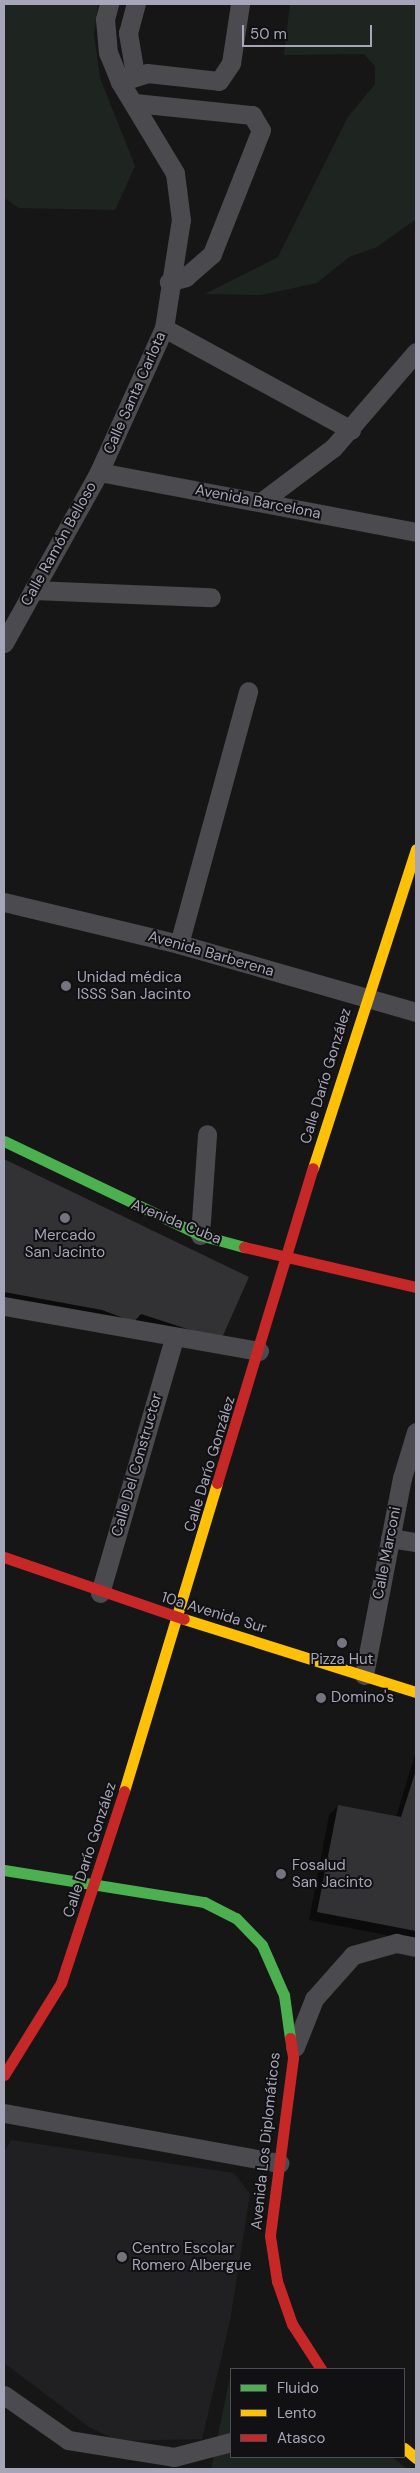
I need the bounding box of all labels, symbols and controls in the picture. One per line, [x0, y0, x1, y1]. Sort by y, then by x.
scale bar [245, 15, 375, 47]
text: 50 m [250, 24, 287, 44]
street label: Calle Santa Carlota [100, 329, 170, 457]
street label: Calle Ramón Belloso [17, 479, 101, 609]
street label: Avenida Barcelona [194, 481, 322, 523]
street label: Avenida Barberena [146, 927, 276, 981]
place label: Unidad médica ISSS San Jacinto [77, 968, 191, 1003]
marker: Unidad médica ISSS San Jacinto [59, 979, 73, 993]
street label: Calle Darío González [297, 1006, 355, 1146]
street label: Avenida Cuba [128, 1196, 224, 1248]
marker: Mercado San Jacinto [59, 1212, 71, 1224]
place label: Mercado San Jacinto [25, 1226, 105, 1261]
street label: Calle Del Constructor [108, 1391, 166, 1539]
street label: Calle Darío González [181, 1394, 239, 1534]
street label: Calle Marconi [369, 1505, 405, 1601]
street label: 10a Avenida Sur [159, 1588, 269, 1638]
marker: Pizza Hut [336, 1637, 348, 1649]
place label: Pizza Hut [311, 1651, 373, 1669]
place label: Domino's [331, 1689, 394, 1707]
marker: Domino's [315, 1692, 327, 1704]
street label: Calle Darío González [60, 1780, 120, 1920]
place label: Fosalud San Jacinto [292, 1856, 372, 1891]
marker: Fosalud San Jacinto [274, 1867, 288, 1881]
street label: Avenida Los Diplomáticos [248, 2051, 284, 2231]
place label: Centro Escolar Romero Albergue [132, 2239, 251, 2274]
marker: Centro Escolar Romero Albergue [116, 2251, 128, 2263]
legend [230, 2368, 405, 2458]
text: Fluido [277, 2378, 319, 2398]
text: Lento [277, 2403, 316, 2423]
text: Atasco [277, 2428, 325, 2448]

